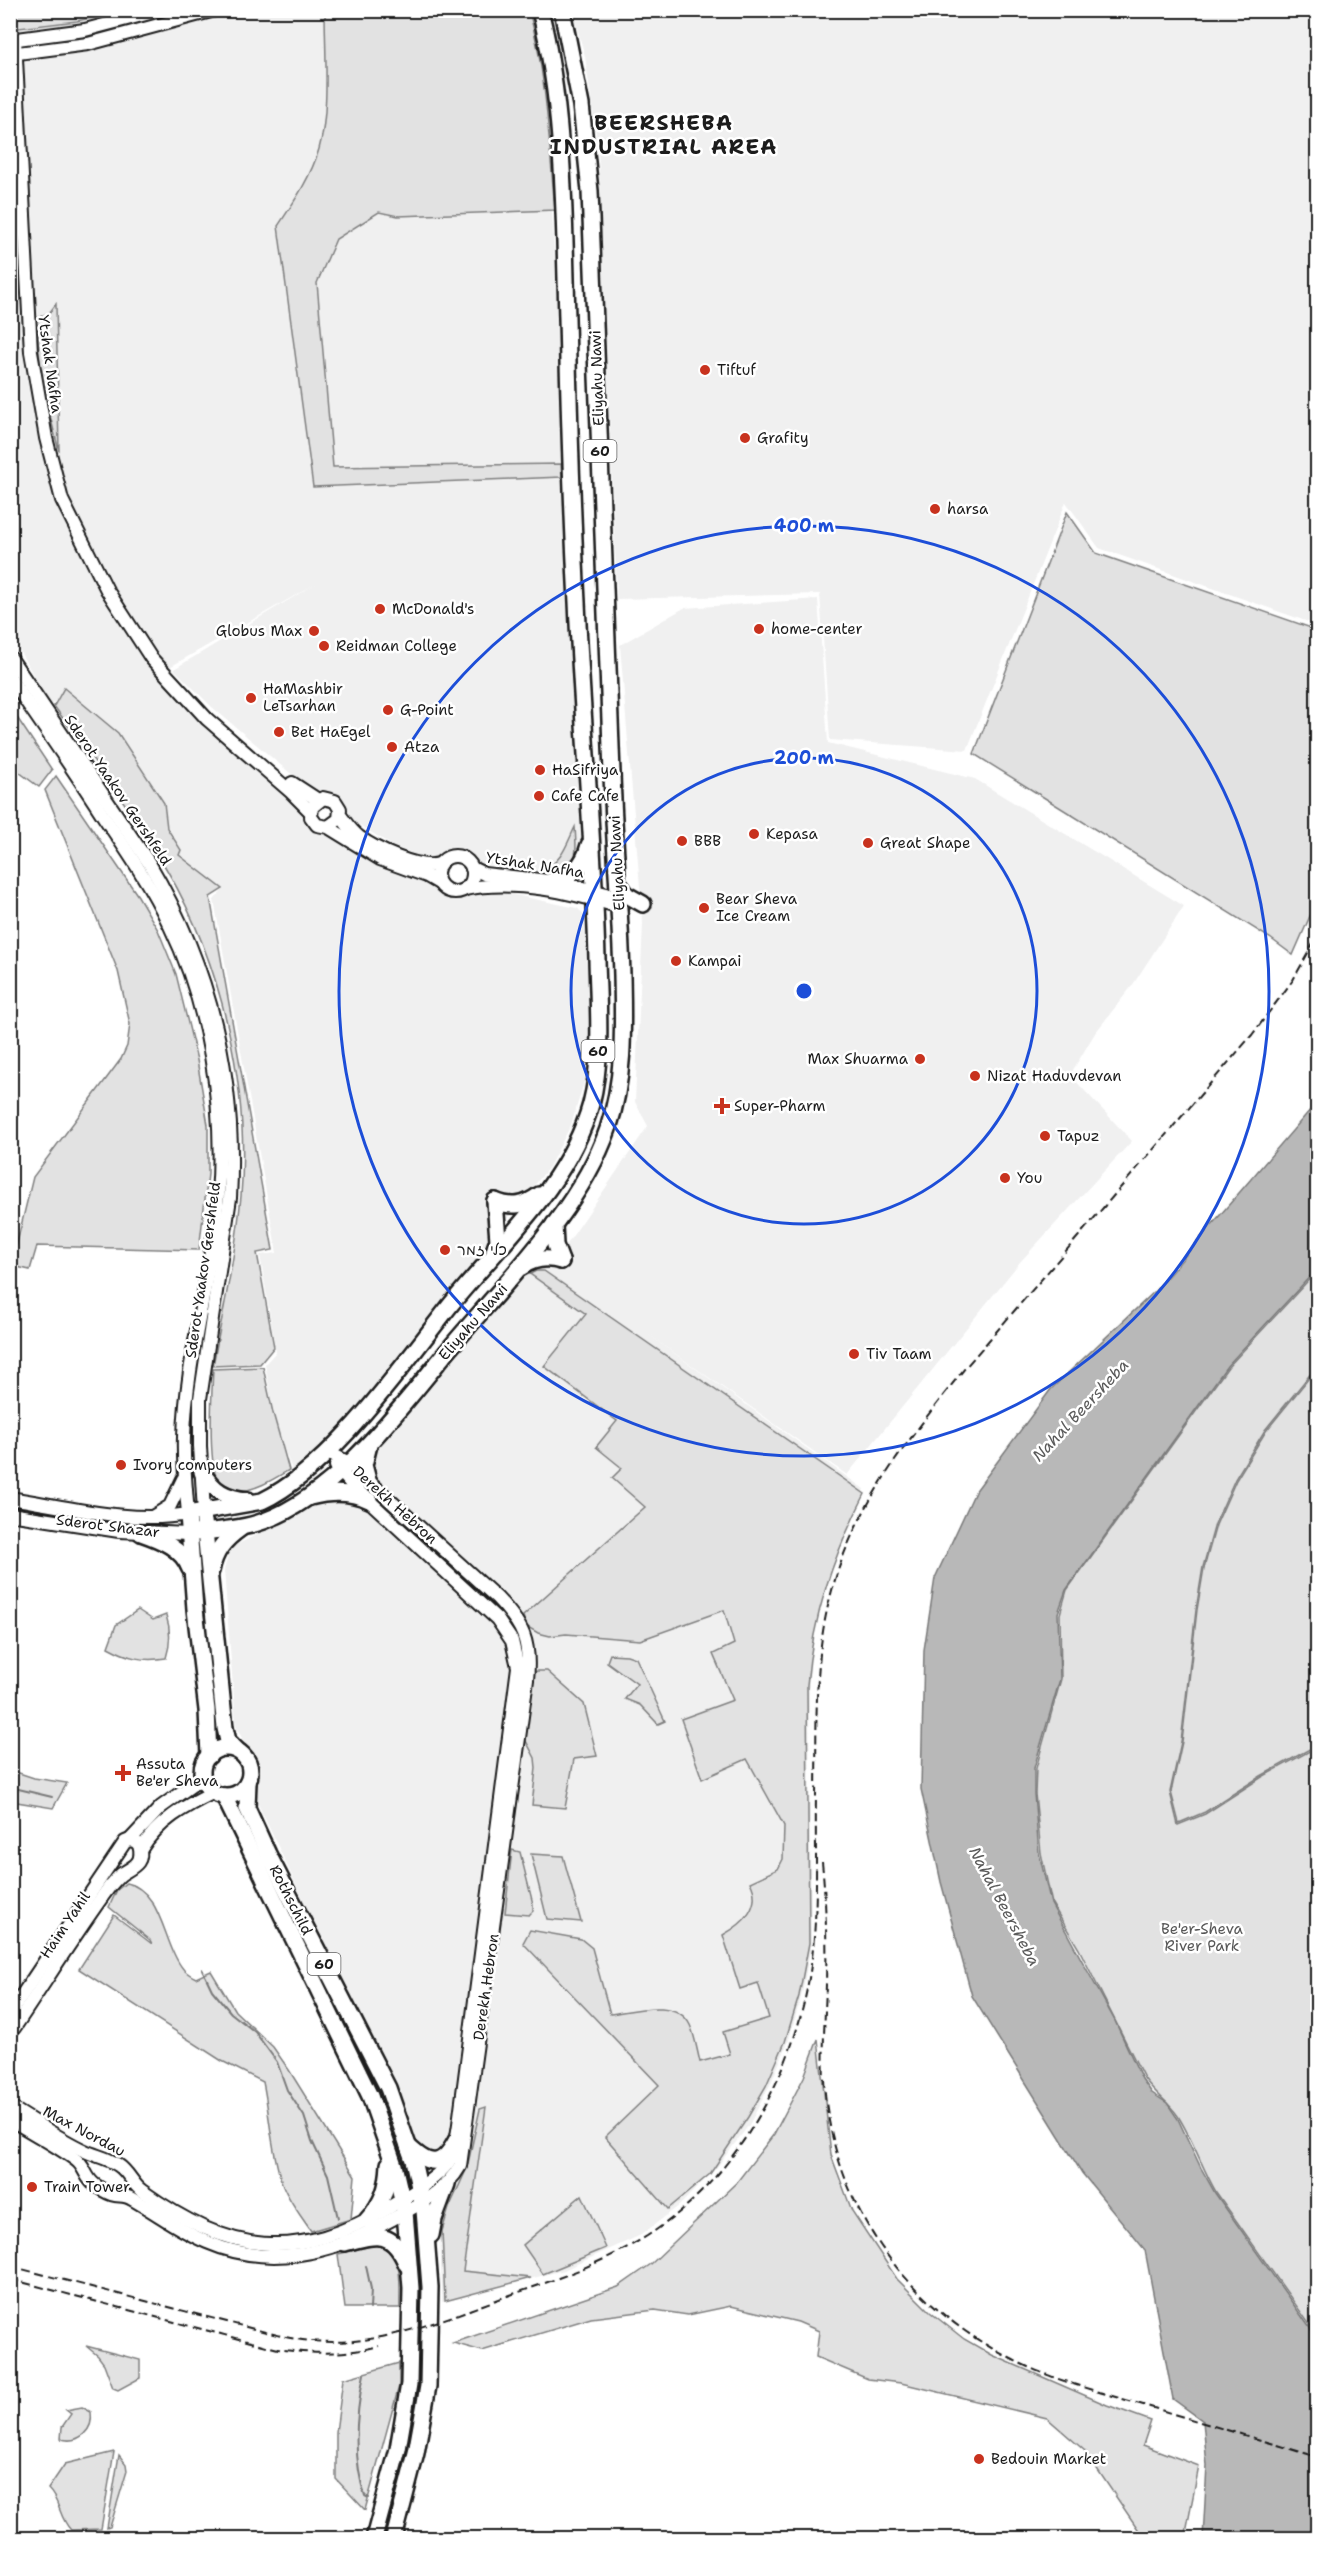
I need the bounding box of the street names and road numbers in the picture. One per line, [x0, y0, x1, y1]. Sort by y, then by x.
street label: Ytshak Nafha [33, 314, 67, 415]
street label: Eliyahu Nawi [585, 330, 609, 426]
road number: 60 [584, 440, 616, 462]
street label: Sderot Yaakov Gershfeld [60, 711, 176, 870]
street label: Eliyahu Nawi [605, 815, 629, 911]
street label: Ytshak Nafha [485, 847, 586, 883]
road number: 60 [582, 1040, 614, 1062]
street label: Sderot Yaakov Gershfeld [181, 1180, 225, 1360]
street label: Eliyahu Nawi [434, 1279, 512, 1365]
street label: Derekh Hebron [348, 1462, 442, 1548]
street label: Sderot Shazar [55, 1510, 161, 1542]
street label: Rothschild [265, 1862, 317, 1939]
street label: Haim Yahil [35, 1887, 95, 1962]
street label: Derekh Hebron [469, 1932, 503, 2042]
road number: 60 [308, 1953, 340, 1975]
street label: Max Nordau [39, 2101, 129, 2161]

